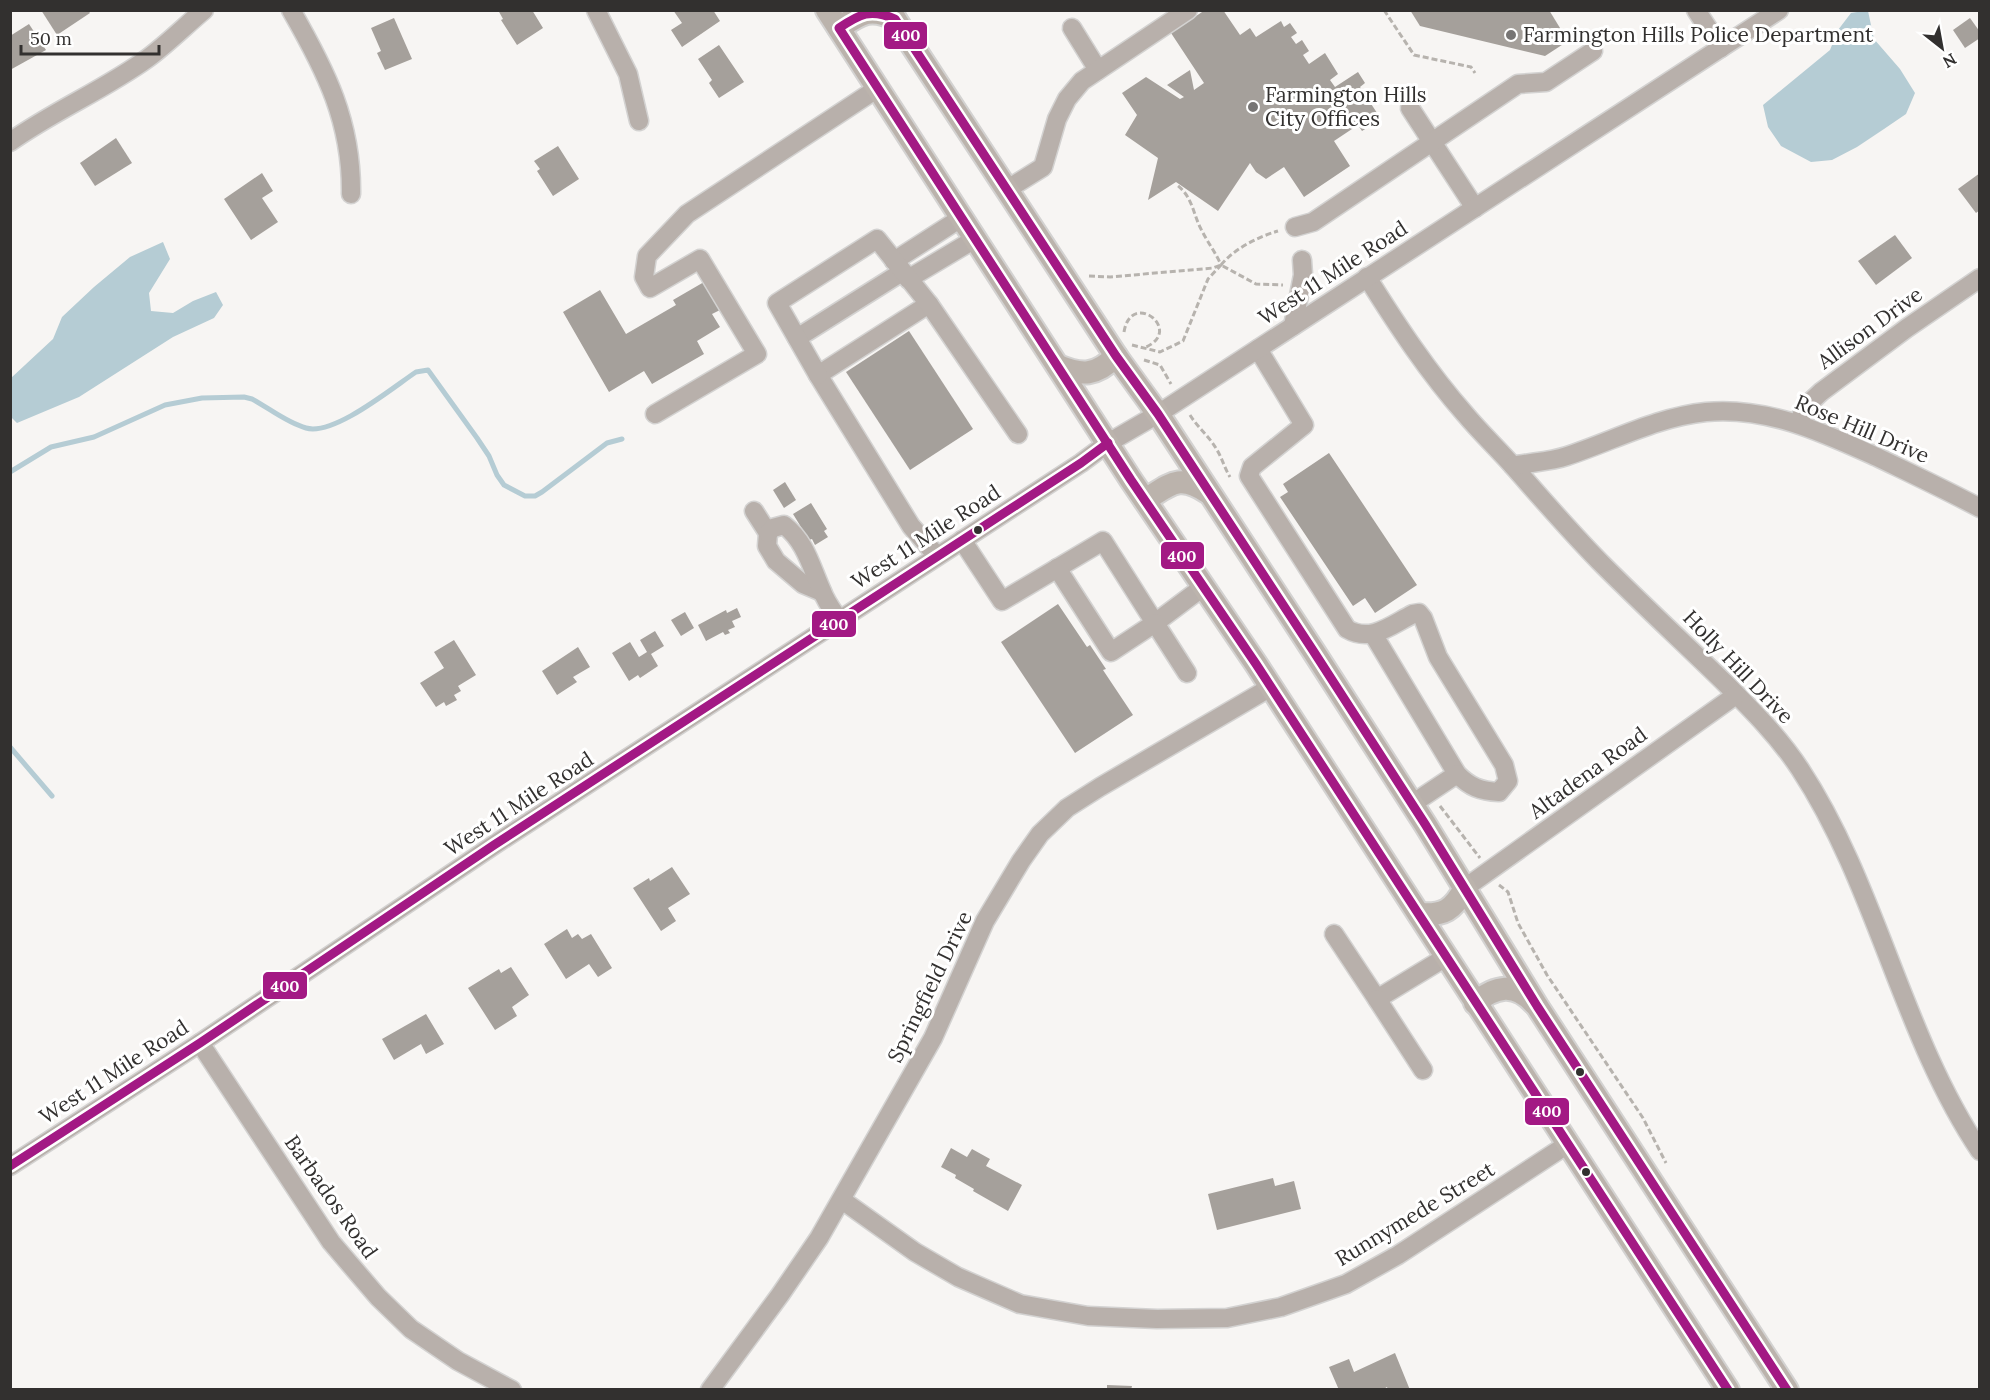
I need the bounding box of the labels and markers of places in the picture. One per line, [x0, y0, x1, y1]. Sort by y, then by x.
place label: Farmington Hills Police Department [1523, 21, 1874, 48]
marker: Farmington Hills Police Department [1504, 28, 1518, 42]
place label: Farmington Hills City Offices [1265, 81, 1427, 132]
marker: Farmington Hills City Offices [1246, 100, 1260, 114]
unlabelled marker [972, 524, 984, 536]
unlabelled marker [1574, 1066, 1586, 1078]
unlabelled marker [1580, 1166, 1592, 1178]

